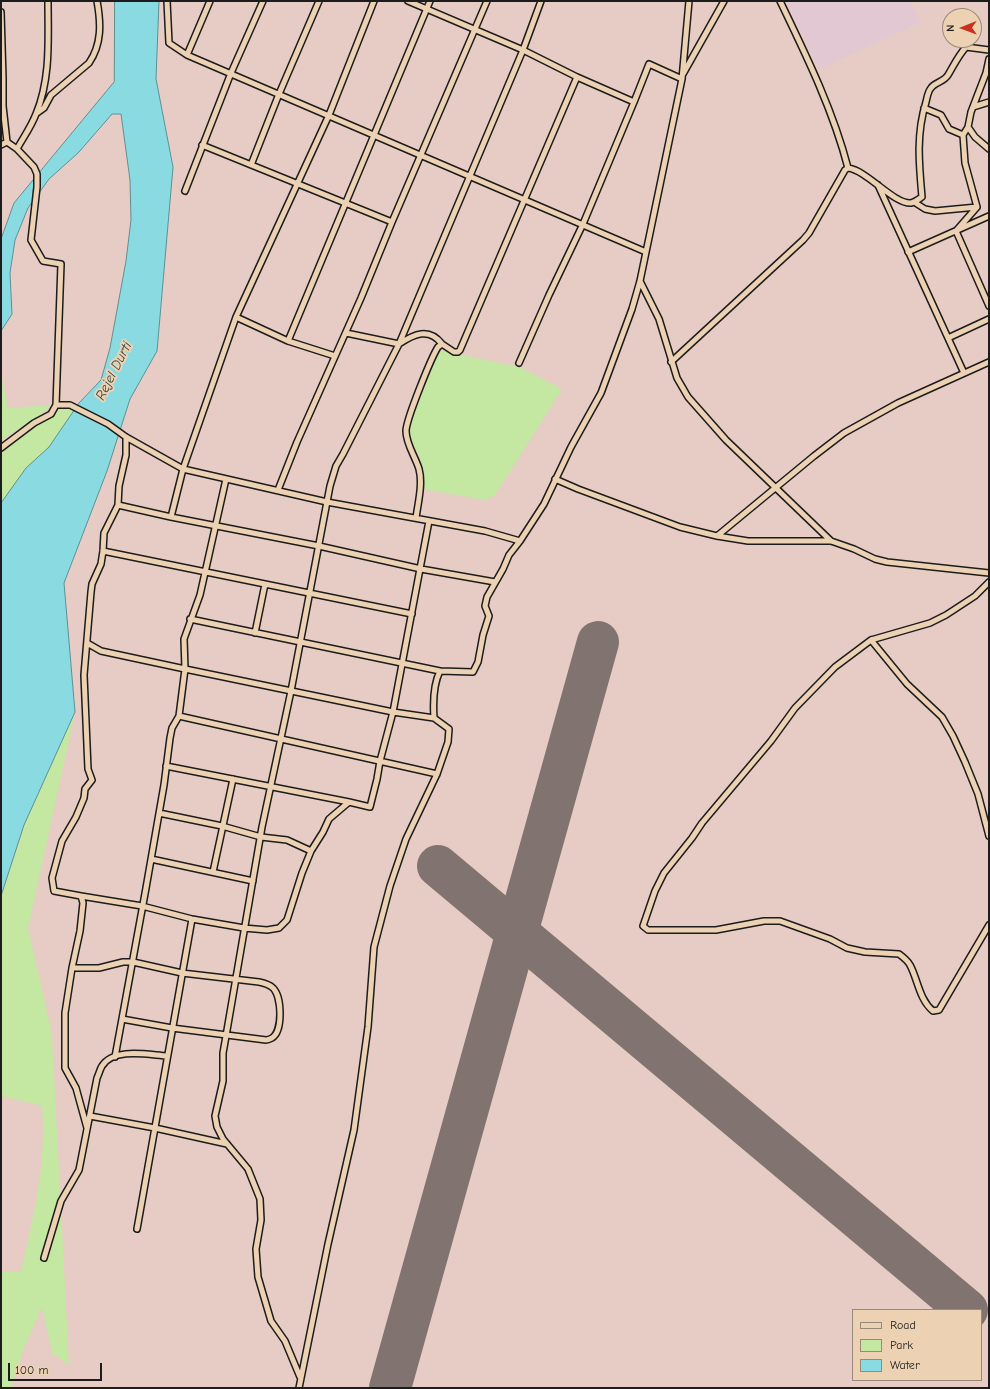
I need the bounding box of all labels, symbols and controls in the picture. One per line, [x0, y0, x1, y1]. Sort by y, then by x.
north arrow [942, 8, 982, 48]
text: N [944, 24, 957, 32]
water label: Rejel Durti [92, 339, 136, 403]
legend [852, 1309, 982, 1381]
text: Road [890, 1318, 916, 1332]
text: Park [890, 1338, 913, 1352]
scale bar [10, 1355, 104, 1381]
text: Water [890, 1358, 920, 1372]
text: 100 m [15, 1363, 48, 1377]

